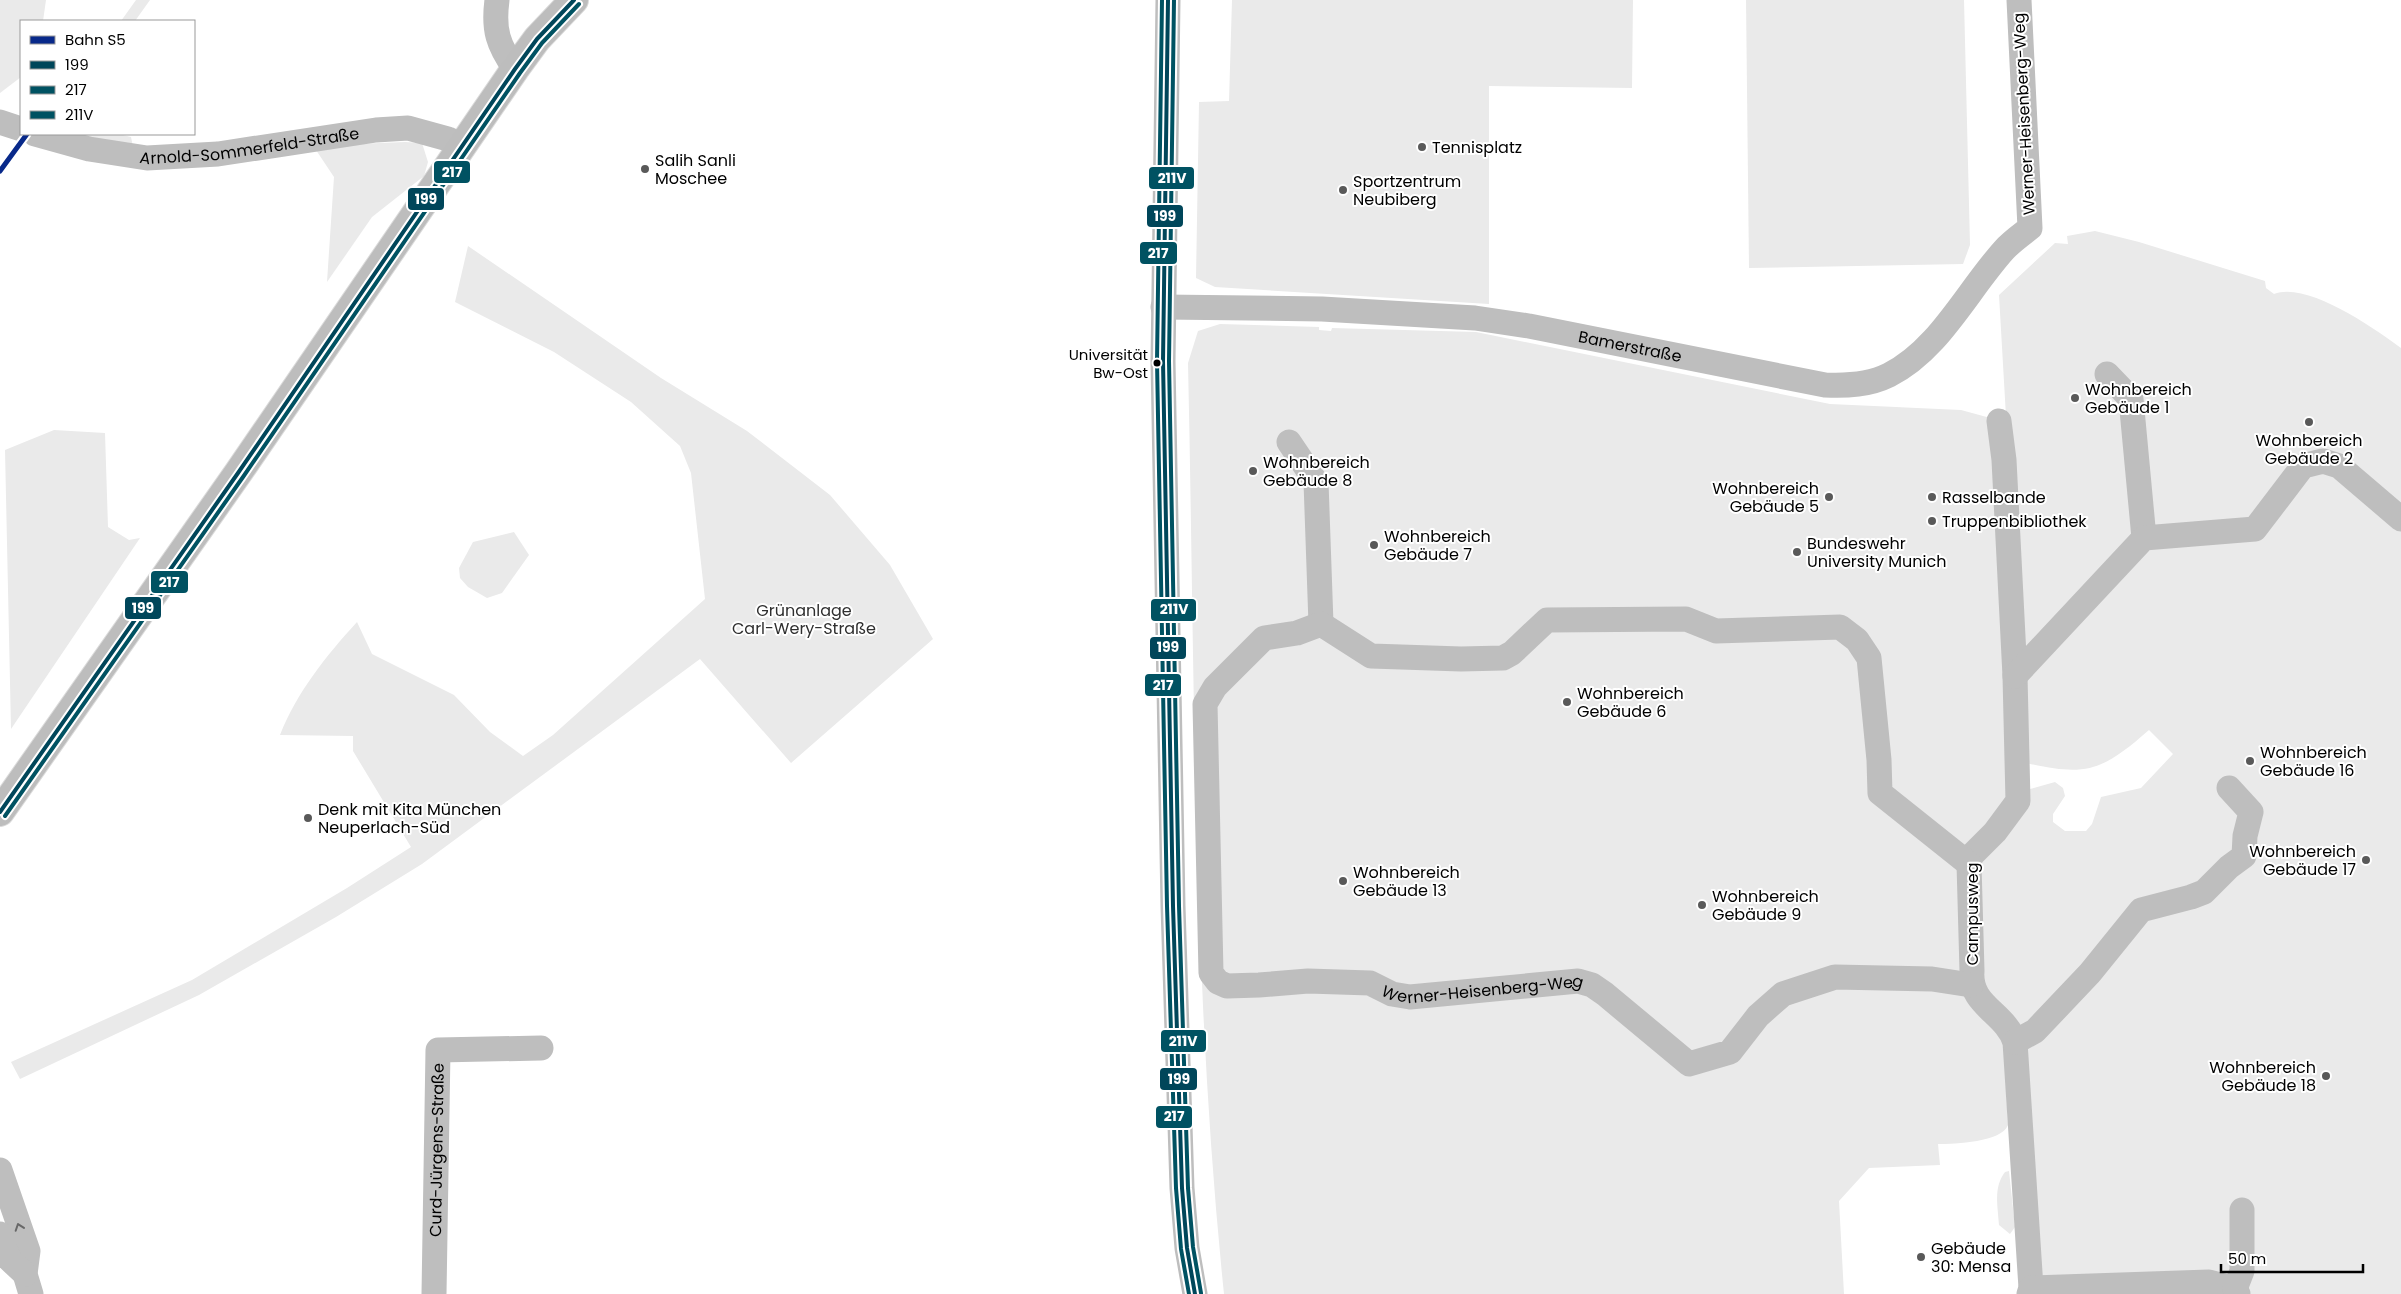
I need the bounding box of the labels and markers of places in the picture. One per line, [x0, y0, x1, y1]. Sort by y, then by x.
place label: Tennisplatz [1432, 136, 1522, 159]
marker: Tennisplatz [1416, 141, 1428, 153]
place label: Salih Sanli Moschee [655, 149, 736, 190]
marker: Salih Sanli Moschee [639, 163, 651, 175]
place label: Sportzentrum Neubiberg [1353, 170, 1461, 211]
marker: Sportzentrum Neubiberg [1337, 184, 1349, 196]
place label: Universität Bw-Ost [1069, 344, 1148, 383]
marker: Universität Bw-Ost [1152, 358, 1162, 368]
place label: Wohnbereich Gebäude 1 [2085, 378, 2192, 419]
marker: Wohnbereich Gebäude 1 [2069, 392, 2081, 404]
marker: Wohnbereich Gebäude 2 [2303, 416, 2315, 428]
place label: Wohnbereich Gebäude 2 [2256, 429, 2362, 470]
place label: Wohnbereich Gebäude 8 [1263, 451, 1370, 492]
marker: Wohnbereich Gebäude 8 [1247, 465, 1259, 477]
place label: Wohnbereich Gebäude 5 [1712, 477, 1819, 518]
place label: Rasselbande [1942, 486, 2046, 509]
marker: Wohnbereich Gebäude 5 [1823, 491, 1835, 503]
marker: Rasselbande [1926, 491, 1938, 503]
place label: Truppenbibliothek [1942, 510, 2087, 533]
marker: Truppenbibliothek [1926, 515, 1938, 527]
place label: Wohnbereich Gebäude 7 [1384, 525, 1491, 566]
place label: Bundeswehr University Munich [1807, 532, 1946, 573]
marker: Wohnbereich Gebäude 7 [1368, 539, 1380, 551]
marker: Bundeswehr University Munich [1791, 546, 1803, 558]
place label: Wohnbereich Gebäude 6 [1577, 682, 1684, 723]
marker: Wohnbereich Gebäude 6 [1561, 696, 1573, 708]
place label: Wohnbereich Gebäude 16 [2260, 741, 2367, 782]
marker: Wohnbereich Gebäude 16 [2244, 755, 2256, 767]
place label: Denk mit Kita München Neuperlach-Süd [318, 798, 501, 839]
marker: Denk mit Kita München Neuperlach-Süd [302, 812, 314, 824]
place label: Wohnbereich Gebäude 17 [2249, 840, 2356, 881]
marker: Wohnbereich Gebäude 17 [2360, 854, 2372, 866]
place label: Wohnbereich Gebäude 13 [1353, 861, 1460, 902]
marker: Wohnbereich Gebäude 13 [1337, 875, 1349, 887]
place label: Wohnbereich Gebäude 9 [1712, 885, 1819, 926]
marker: Wohnbereich Gebäude 9 [1696, 899, 1708, 911]
place label: Wohnbereich Gebäude 18 [2209, 1056, 2316, 1097]
marker: Wohnbereich Gebäude 18 [2320, 1070, 2332, 1082]
place label: Gebäude 30: Mensa [1931, 1237, 2011, 1278]
marker: Gebäude 30: Mensa [1915, 1251, 1927, 1263]

